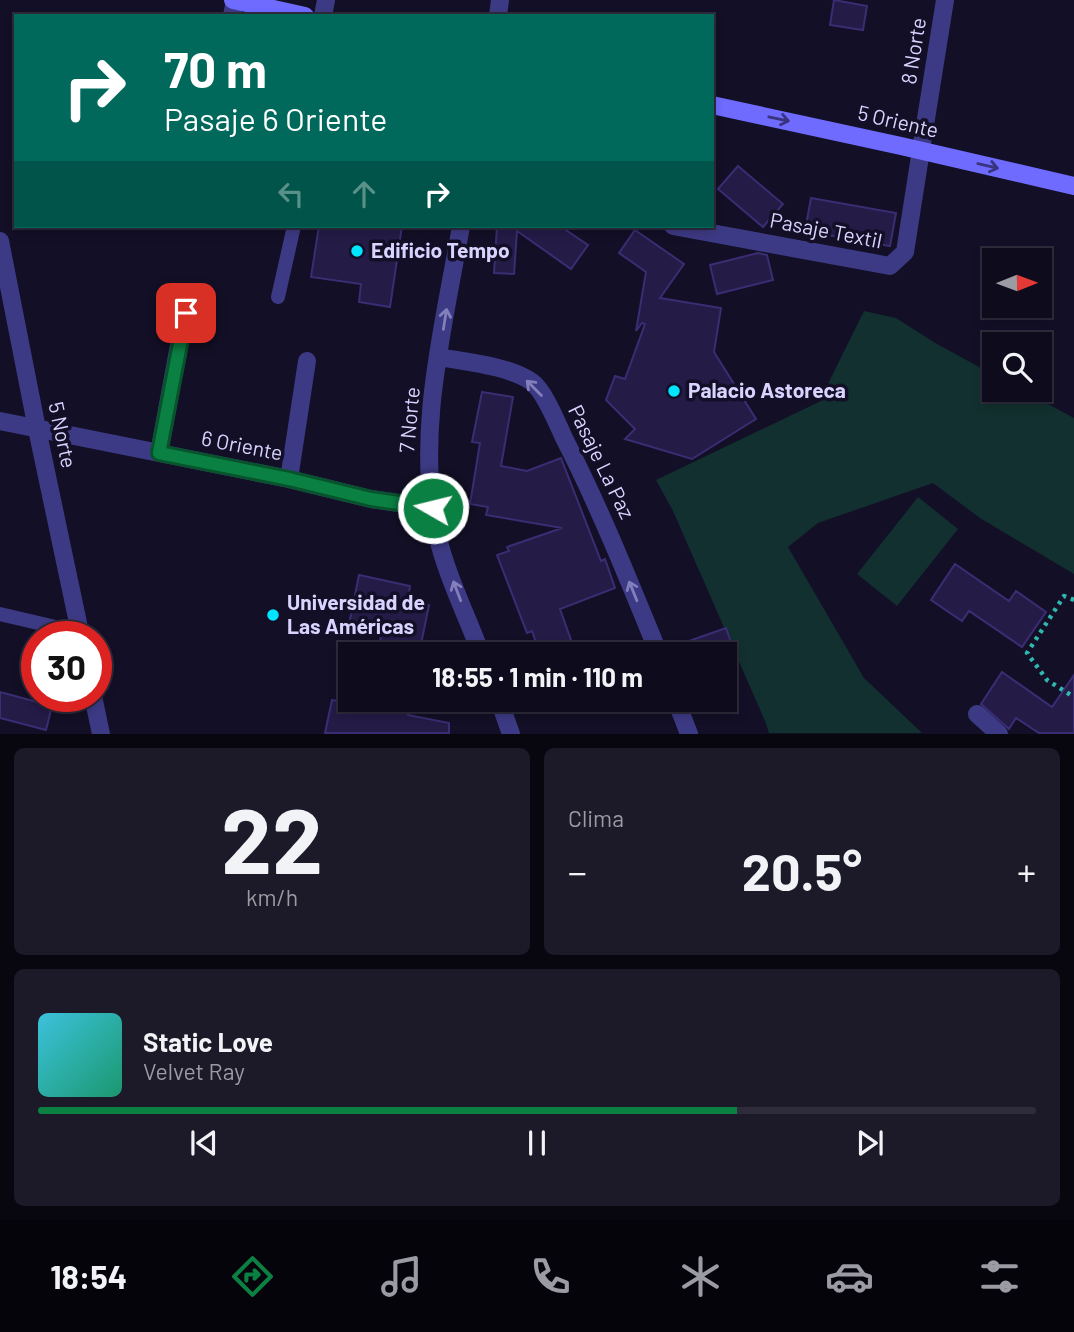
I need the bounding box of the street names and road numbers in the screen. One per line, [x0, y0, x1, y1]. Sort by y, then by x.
street label: 8 Norte [895, 16, 930, 86]
street label: 5 Oriente [856, 99, 941, 142]
street label: Pasaje Textil [768, 206, 884, 253]
street label: 7 Norte [393, 386, 424, 454]
street label: 5 Norte [44, 399, 83, 470]
street label: Pasaje La Paz [564, 400, 641, 522]
street label: 6 Oriente [200, 424, 285, 465]

